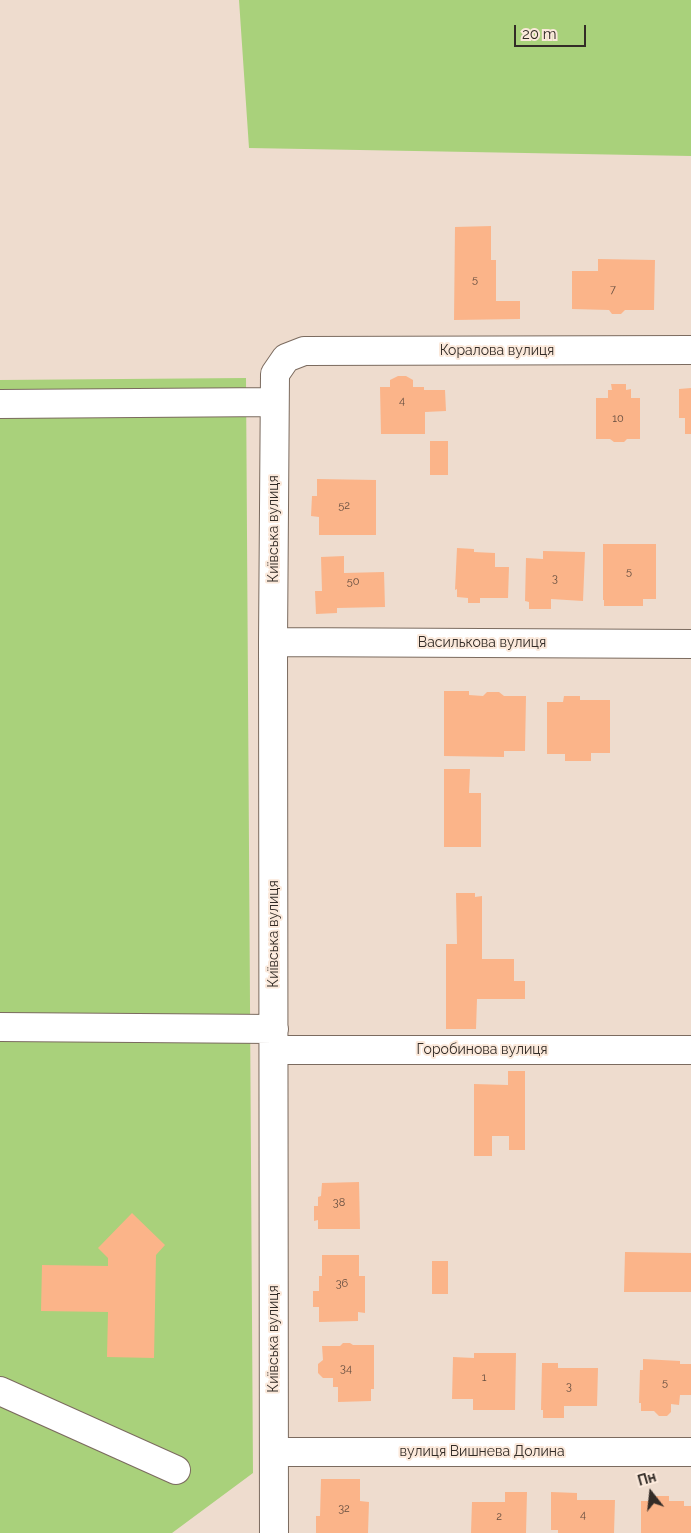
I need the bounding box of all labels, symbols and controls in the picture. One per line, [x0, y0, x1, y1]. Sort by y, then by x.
scale bar [516, 15, 588, 47]
text: 20 m [522, 25, 557, 43]
house number: 5 [472, 273, 478, 287]
house number: 7 [610, 283, 616, 297]
street label: Коралова вулиця [440, 343, 554, 359]
house number: 4 [399, 394, 405, 408]
house number: 10 [612, 412, 624, 426]
street label: Київська вулиця [266, 475, 282, 583]
house number: 52 [338, 499, 350, 513]
house number: 5 [626, 565, 632, 579]
house number: 3 [552, 572, 558, 586]
house number: 50 [347, 575, 359, 589]
street label: Василькова вулиця [418, 635, 546, 651]
street label: Київська вулиця [266, 880, 282, 988]
street label: Горобинова вулиця [416, 1042, 548, 1058]
house number: 38 [333, 1196, 345, 1210]
house number: 36 [336, 1277, 348, 1291]
street label: Київська вулиця [266, 1285, 282, 1393]
house number: 34 [340, 1362, 352, 1376]
house number: 1 [482, 1371, 486, 1385]
house number: 5 [662, 1376, 668, 1390]
house number: 3 [566, 1380, 572, 1394]
street label: вулиця Вишнева Долина [399, 1444, 565, 1460]
north arrow [626, 1468, 676, 1518]
text: Пн [636, 1468, 658, 1489]
house number: 32 [338, 1502, 350, 1516]
house number: 4 [580, 1508, 586, 1522]
house number: 2 [496, 1510, 502, 1524]

